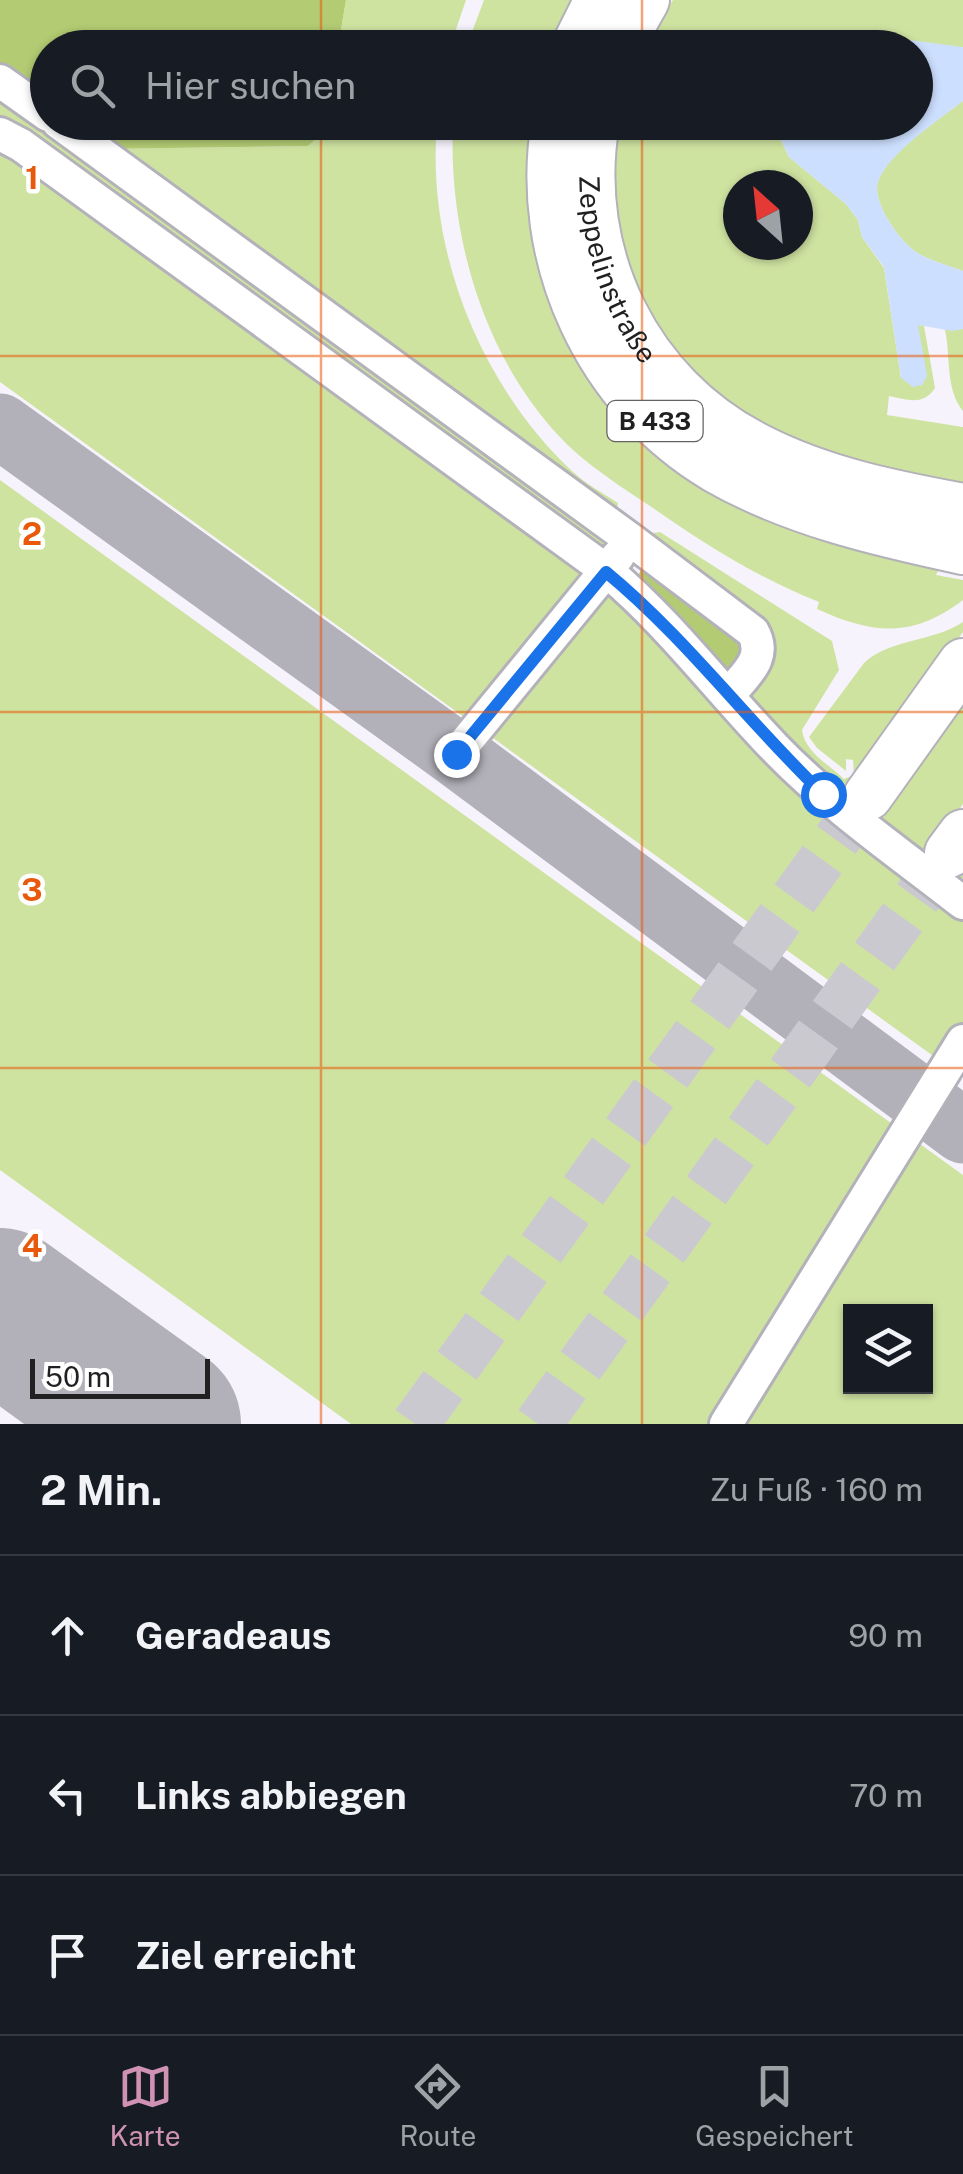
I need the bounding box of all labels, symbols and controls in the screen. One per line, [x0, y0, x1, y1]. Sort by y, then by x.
search box [30, 30, 933, 140]
icon: search [65, 58, 120, 113]
text: Hier suchen [145, 63, 356, 108]
text: 1 [25, 159, 39, 196]
north arrow [723, 170, 813, 260]
street label: Zeppelinstraße [574, 175, 665, 369]
road number: B 433 [608, 401, 702, 441]
text: 2 [22, 515, 42, 552]
route end [434, 732, 480, 778]
route start [801, 772, 847, 818]
text: 3 [21, 871, 43, 908]
text: 4 [22, 1227, 43, 1264]
map controls [843, 1304, 933, 1394]
button: layers [843, 1304, 933, 1394]
scale bar [30, 1354, 210, 1398]
text: 50 m [45, 1360, 111, 1393]
text: 2 Min. [40, 1465, 162, 1514]
text: Zu Fuß · 160 m [710, 1471, 923, 1508]
icon: ahead [40, 1608, 95, 1663]
text: Geradeaus [135, 1613, 332, 1658]
text: 90 m [848, 1617, 923, 1654]
icon: left [40, 1768, 95, 1823]
text: Links abbiegen [135, 1773, 407, 1818]
text: 70 m [849, 1777, 923, 1814]
icon: arrive [40, 1928, 95, 1983]
text: Ziel erreicht [135, 1933, 357, 1978]
tab: Karte [109, 2059, 181, 2152]
tab: Route [399, 2059, 476, 2152]
tab: Gespeichert [695, 2059, 854, 2152]

